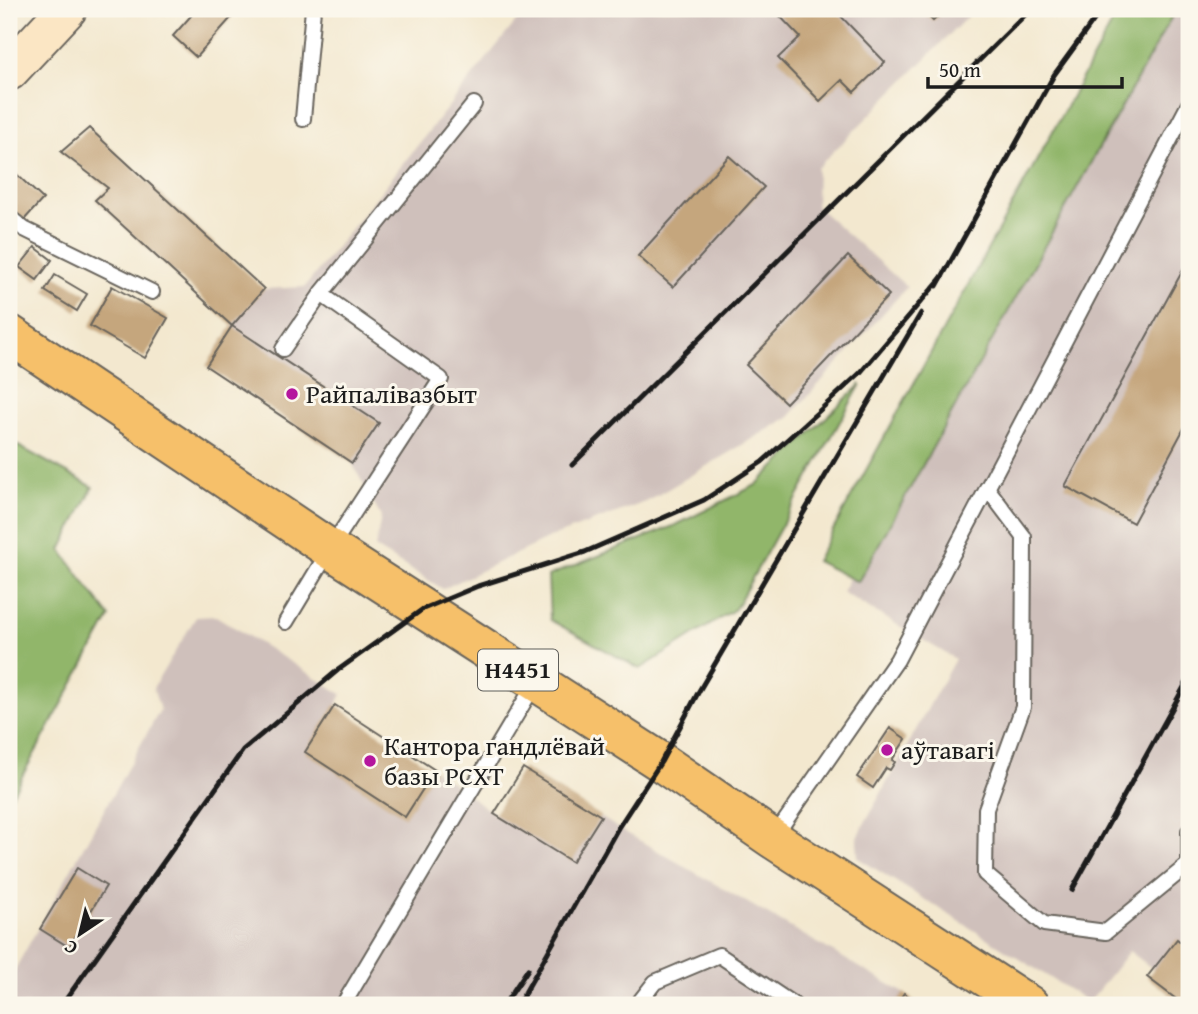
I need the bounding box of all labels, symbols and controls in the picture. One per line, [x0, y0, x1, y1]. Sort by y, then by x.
scale bar [928, 46, 1123, 90]
text: 50 m [939, 54, 981, 85]
place label: Райпалівазбыт [306, 374, 477, 413]
marker: Райпалівазбыт [284, 386, 300, 402]
road number: Н4451 [478, 650, 558, 690]
place label: Кантора гандлёвай базы РСХТ [384, 726, 605, 795]
place label: аўтавагі [901, 730, 995, 769]
marker: аўтавагі [879, 742, 895, 758]
marker: Кантора гандлёвай базы РСХТ [362, 753, 378, 769]
north arrow [46, 898, 116, 968]
text: С [58, 933, 83, 962]

